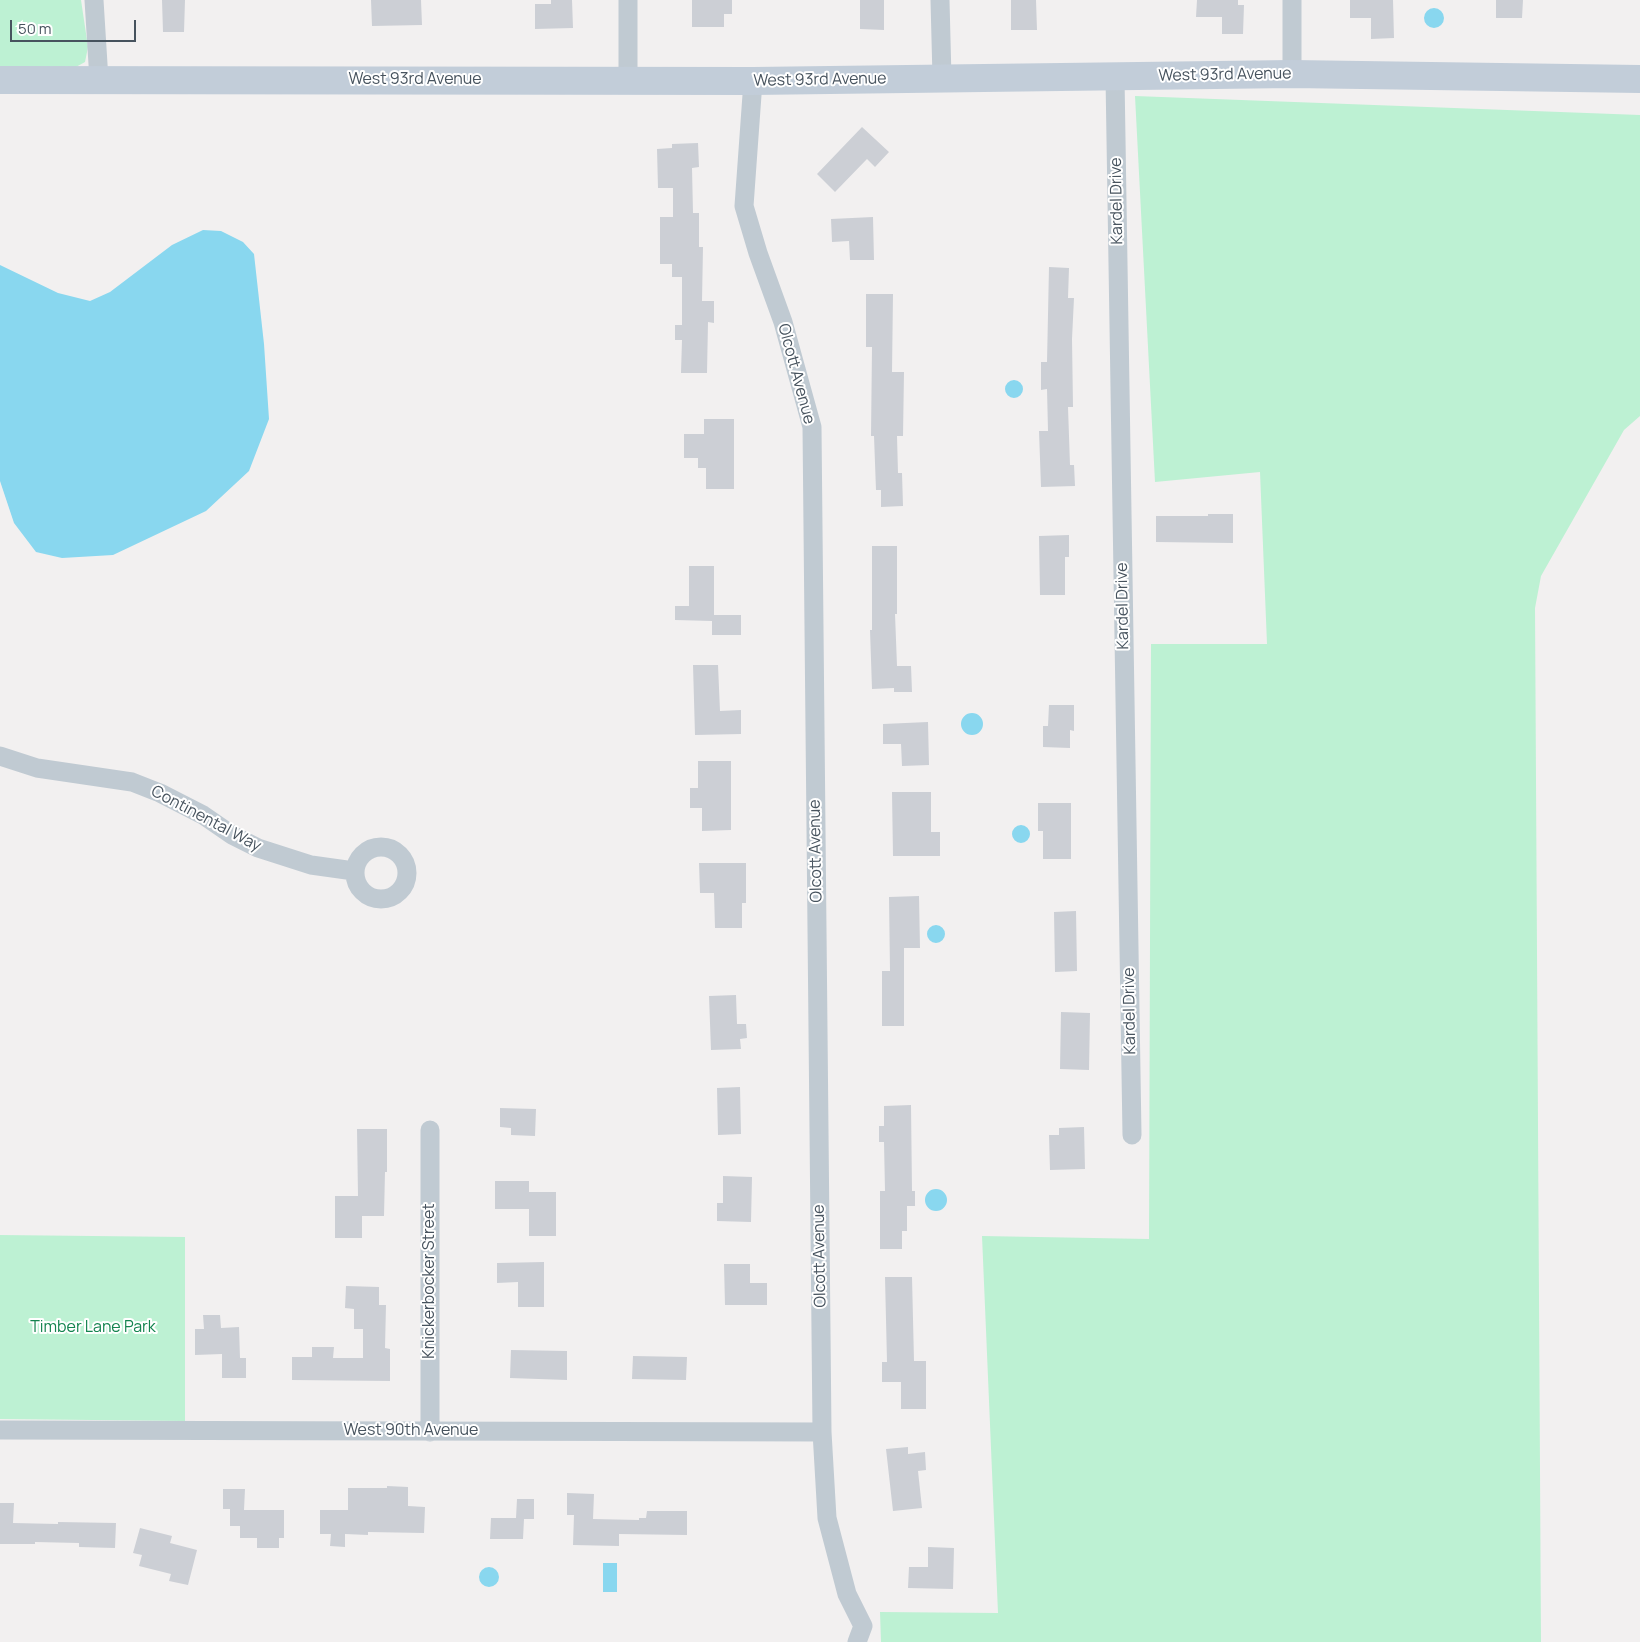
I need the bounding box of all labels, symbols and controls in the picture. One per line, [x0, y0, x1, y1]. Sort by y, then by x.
scale bar [12, 10, 139, 42]
text: 50 m [18, 18, 52, 39]
street label: West 93rd Avenue [1158, 64, 1292, 86]
street label: West 93rd Avenue [753, 69, 887, 91]
street label: West 93rd Avenue [348, 70, 482, 90]
street label: Kardel Drive [1107, 157, 1127, 245]
street label: Olcott Avenue [773, 322, 819, 426]
street label: Kardel Drive [1113, 562, 1133, 650]
street label: Continental Way [148, 782, 264, 856]
street label: Olcott Avenue [806, 799, 826, 903]
street label: Kardel Drive [1120, 967, 1140, 1055]
street label: Knickerbocker Street [420, 1203, 440, 1359]
street label: Olcott Avenue [810, 1204, 830, 1308]
park label: Timber Lane Park [30, 1318, 156, 1338]
street label: West 90th Avenue [344, 1421, 478, 1441]

